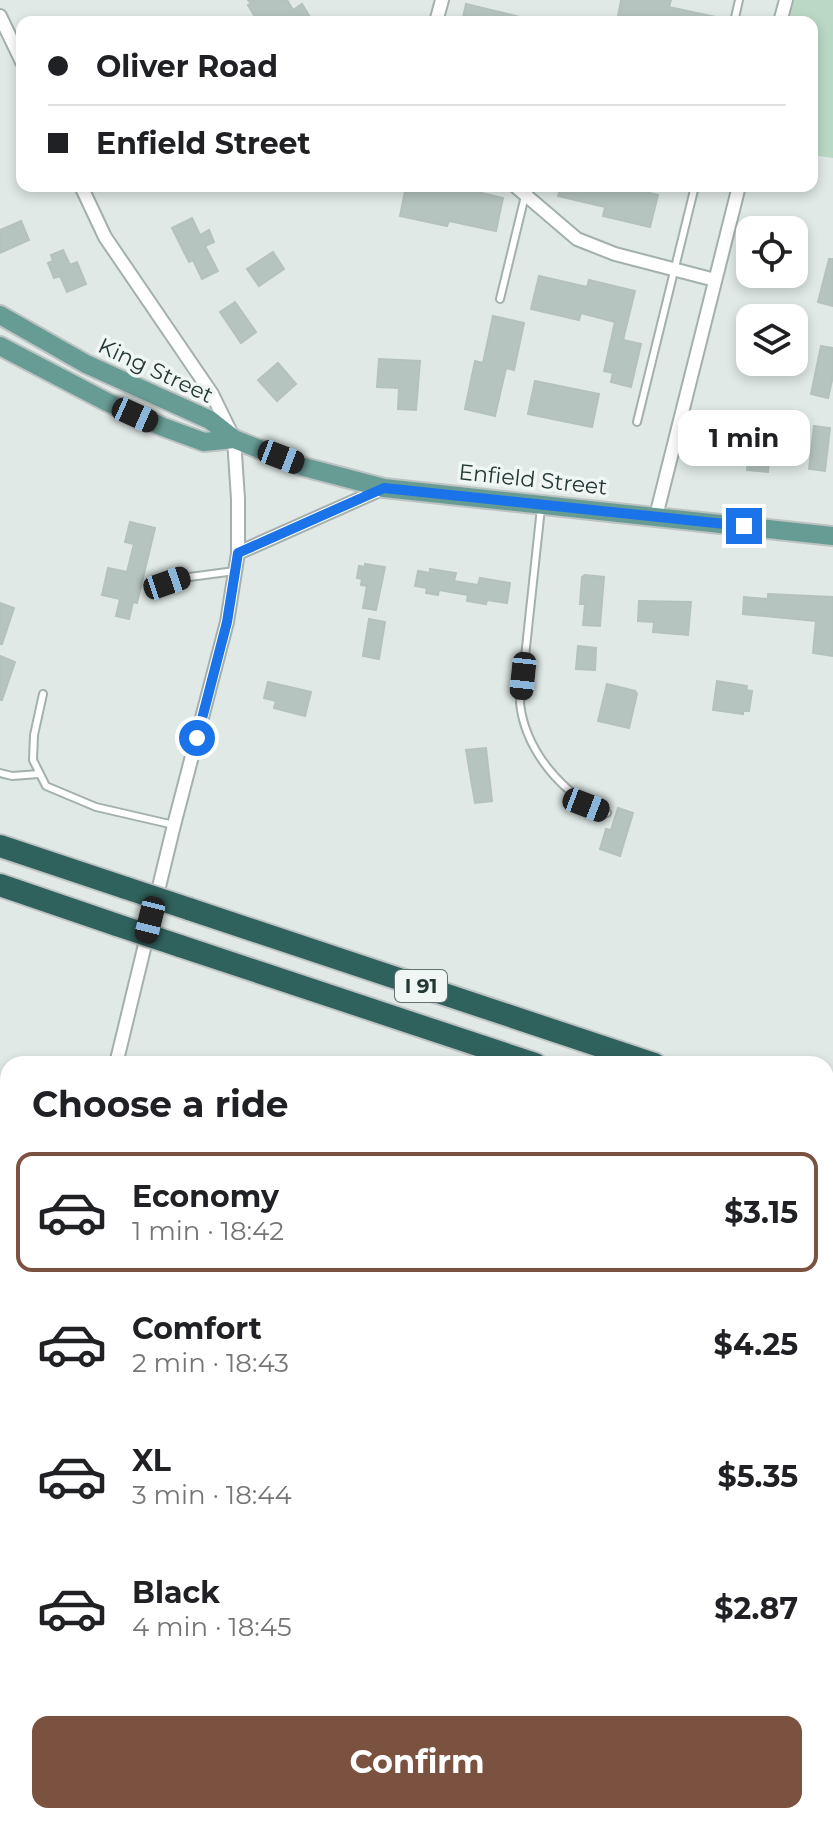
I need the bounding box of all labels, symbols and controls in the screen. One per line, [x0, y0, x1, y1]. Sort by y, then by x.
text: Oliver Road [96, 48, 278, 85]
text: Enfield Street [96, 125, 311, 162]
map controls [736, 216, 808, 376]
button: locate [736, 216, 808, 288]
button: layers [736, 304, 808, 376]
street label: King Street [94, 332, 218, 409]
car [108, 394, 162, 436]
callout: 1 min [678, 410, 810, 466]
text: 1 min [709, 422, 779, 454]
car [254, 437, 308, 477]
street label: Enfield Street [457, 458, 609, 501]
route end [726, 508, 762, 544]
car [140, 564, 194, 602]
car [509, 651, 537, 701]
route start [179, 720, 215, 756]
car [559, 785, 613, 825]
car [133, 894, 167, 946]
road number: I 91 [395, 970, 447, 1002]
text: Choose a ride [32, 1082, 289, 1126]
icon: car [36, 1176, 108, 1248]
text: Economy [132, 1178, 279, 1215]
text: $3.15 [724, 1194, 798, 1231]
text: 1 min · 18:42 [132, 1215, 284, 1247]
icon: car [36, 1308, 108, 1380]
text: Comfort [132, 1310, 262, 1347]
text: $4.25 [714, 1326, 798, 1363]
text: 2 min · 18:43 [132, 1347, 289, 1379]
icon: car [36, 1440, 108, 1512]
text: XL [132, 1442, 171, 1479]
text: $5.35 [718, 1458, 798, 1495]
text: 3 min · 18:44 [132, 1479, 292, 1511]
icon: car [36, 1572, 108, 1644]
text: Black [132, 1574, 220, 1611]
text: $2.87 [714, 1590, 798, 1627]
text: 4 min · 18:45 [132, 1611, 292, 1643]
button: Confirm [32, 1716, 802, 1808]

